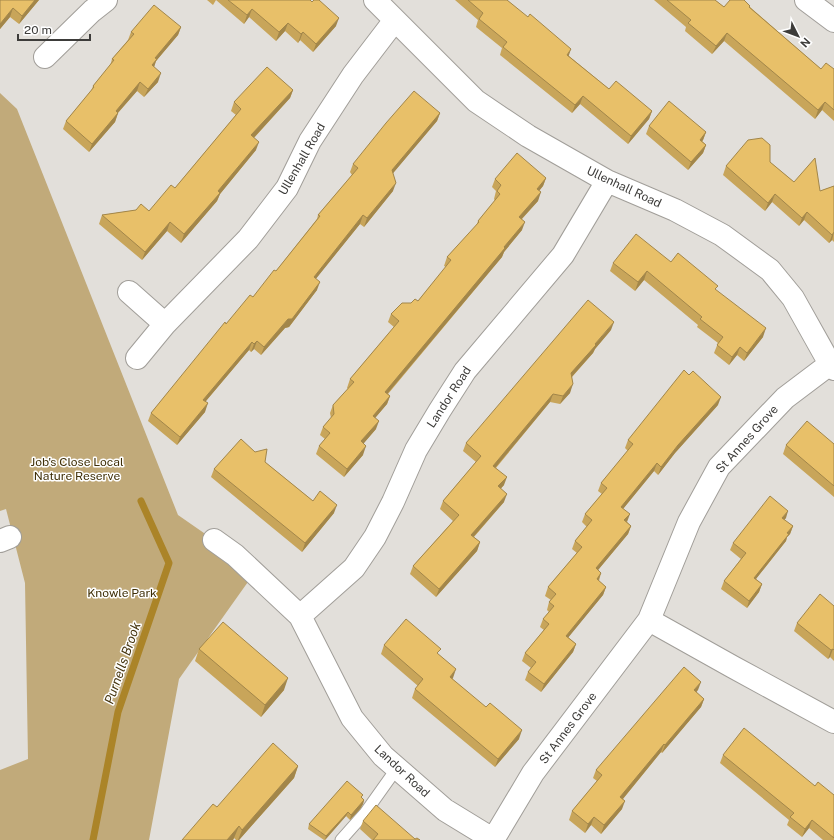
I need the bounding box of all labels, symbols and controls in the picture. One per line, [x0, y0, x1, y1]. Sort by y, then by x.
scale bar [18, 16, 90, 42]
north arrow [778, 16, 818, 56]
text: 20 m [24, 23, 52, 37]
text: N [798, 35, 813, 50]
street label: Ullenhall Road [276, 120, 328, 198]
street label: Ullenhall Road [584, 164, 664, 210]
street label: Landor Road [424, 364, 474, 430]
street label: St Annes Grove [713, 402, 781, 476]
park label: Job's Close Local Nature Reserve [30, 455, 124, 483]
park label: Knowle Park [87, 586, 157, 600]
water label: Purnells Brook [101, 620, 144, 706]
street label: St Annes Grove [536, 689, 600, 767]
street label: Landor Road [372, 742, 432, 800]

